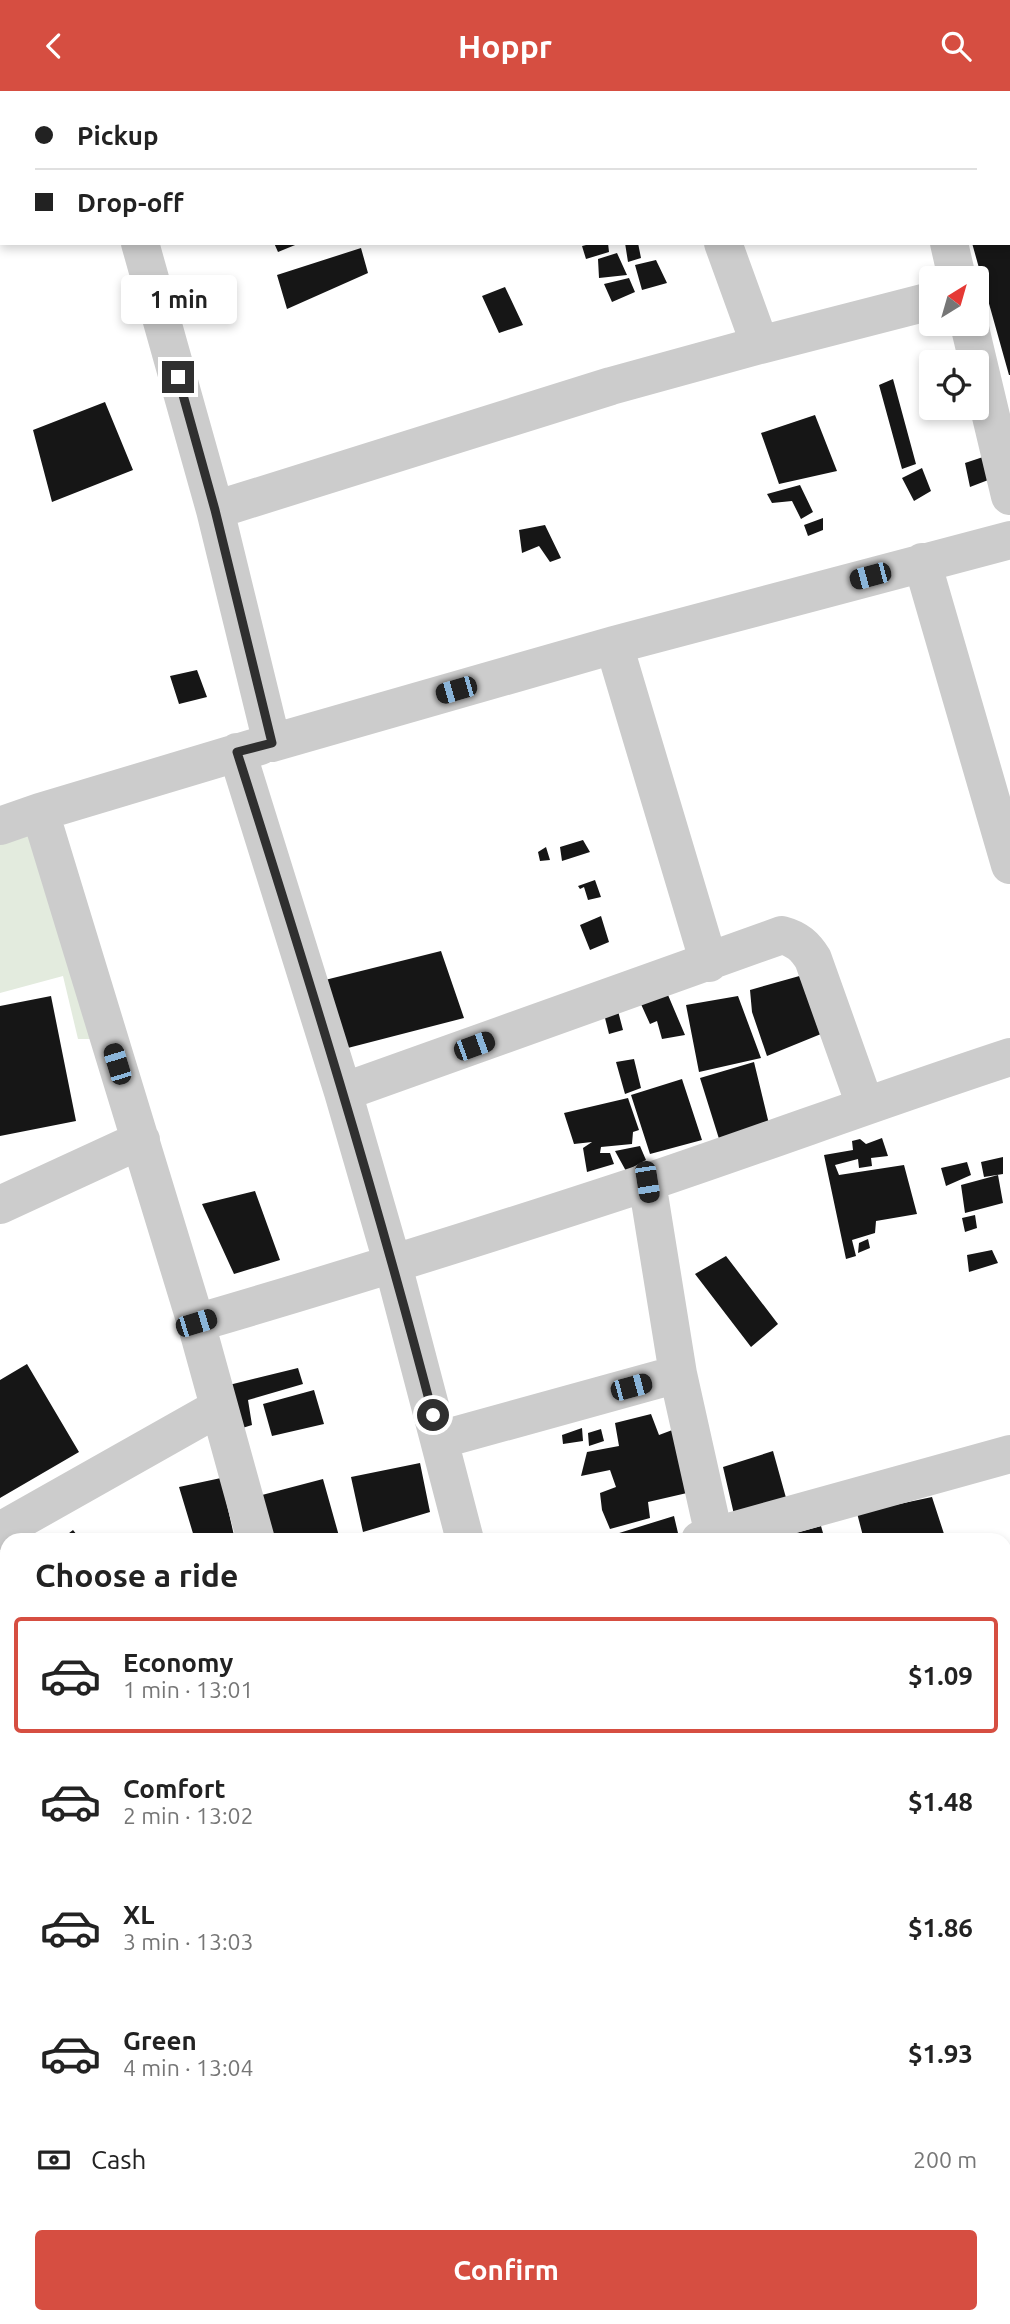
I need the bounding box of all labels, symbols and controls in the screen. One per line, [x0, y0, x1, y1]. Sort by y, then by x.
icon: back [35, 27, 73, 65]
icon: search [937, 27, 975, 65]
text: Hoppr [458, 28, 552, 64]
text: Pickup [77, 121, 159, 150]
text: Drop-off [77, 188, 184, 217]
north arrow [919, 266, 989, 336]
map controls [919, 266, 989, 420]
callout: 1 min [120, 275, 236, 324]
text: 1 min [150, 287, 208, 312]
button: locate [919, 350, 989, 420]
route end [162, 361, 194, 393]
car [847, 560, 894, 592]
car [433, 674, 480, 706]
car [451, 1029, 498, 1063]
car [101, 1041, 134, 1087]
car [634, 1160, 661, 1204]
car [173, 1307, 220, 1339]
car [608, 1371, 655, 1403]
route start [417, 1399, 449, 1431]
text: Choose a ride [35, 1557, 238, 1593]
icon: car [39, 1644, 102, 1707]
text: Economy [123, 1648, 233, 1677]
text: $1.09 [908, 1661, 973, 1690]
text: 1 min · 13:01 [123, 1677, 254, 1702]
icon: car [39, 1770, 102, 1833]
text: Comfort [123, 1774, 226, 1803]
text: $1.48 [908, 1787, 973, 1816]
text: 2 min · 13:02 [123, 1803, 254, 1828]
icon: car [39, 1896, 102, 1959]
text: XL [123, 1900, 154, 1929]
text: $1.86 [908, 1913, 973, 1942]
text: 3 min · 13:03 [123, 1929, 254, 1954]
icon: car [39, 2022, 102, 2085]
text: Green [123, 2026, 197, 2055]
text: $1.93 [908, 2039, 973, 2068]
text: 4 min · 13:04 [123, 2055, 254, 2080]
icon: cash [35, 2141, 73, 2179]
text: Cash [91, 2145, 146, 2174]
text: 200 m [913, 2147, 977, 2172]
button: Confirm [35, 2230, 977, 2310]

